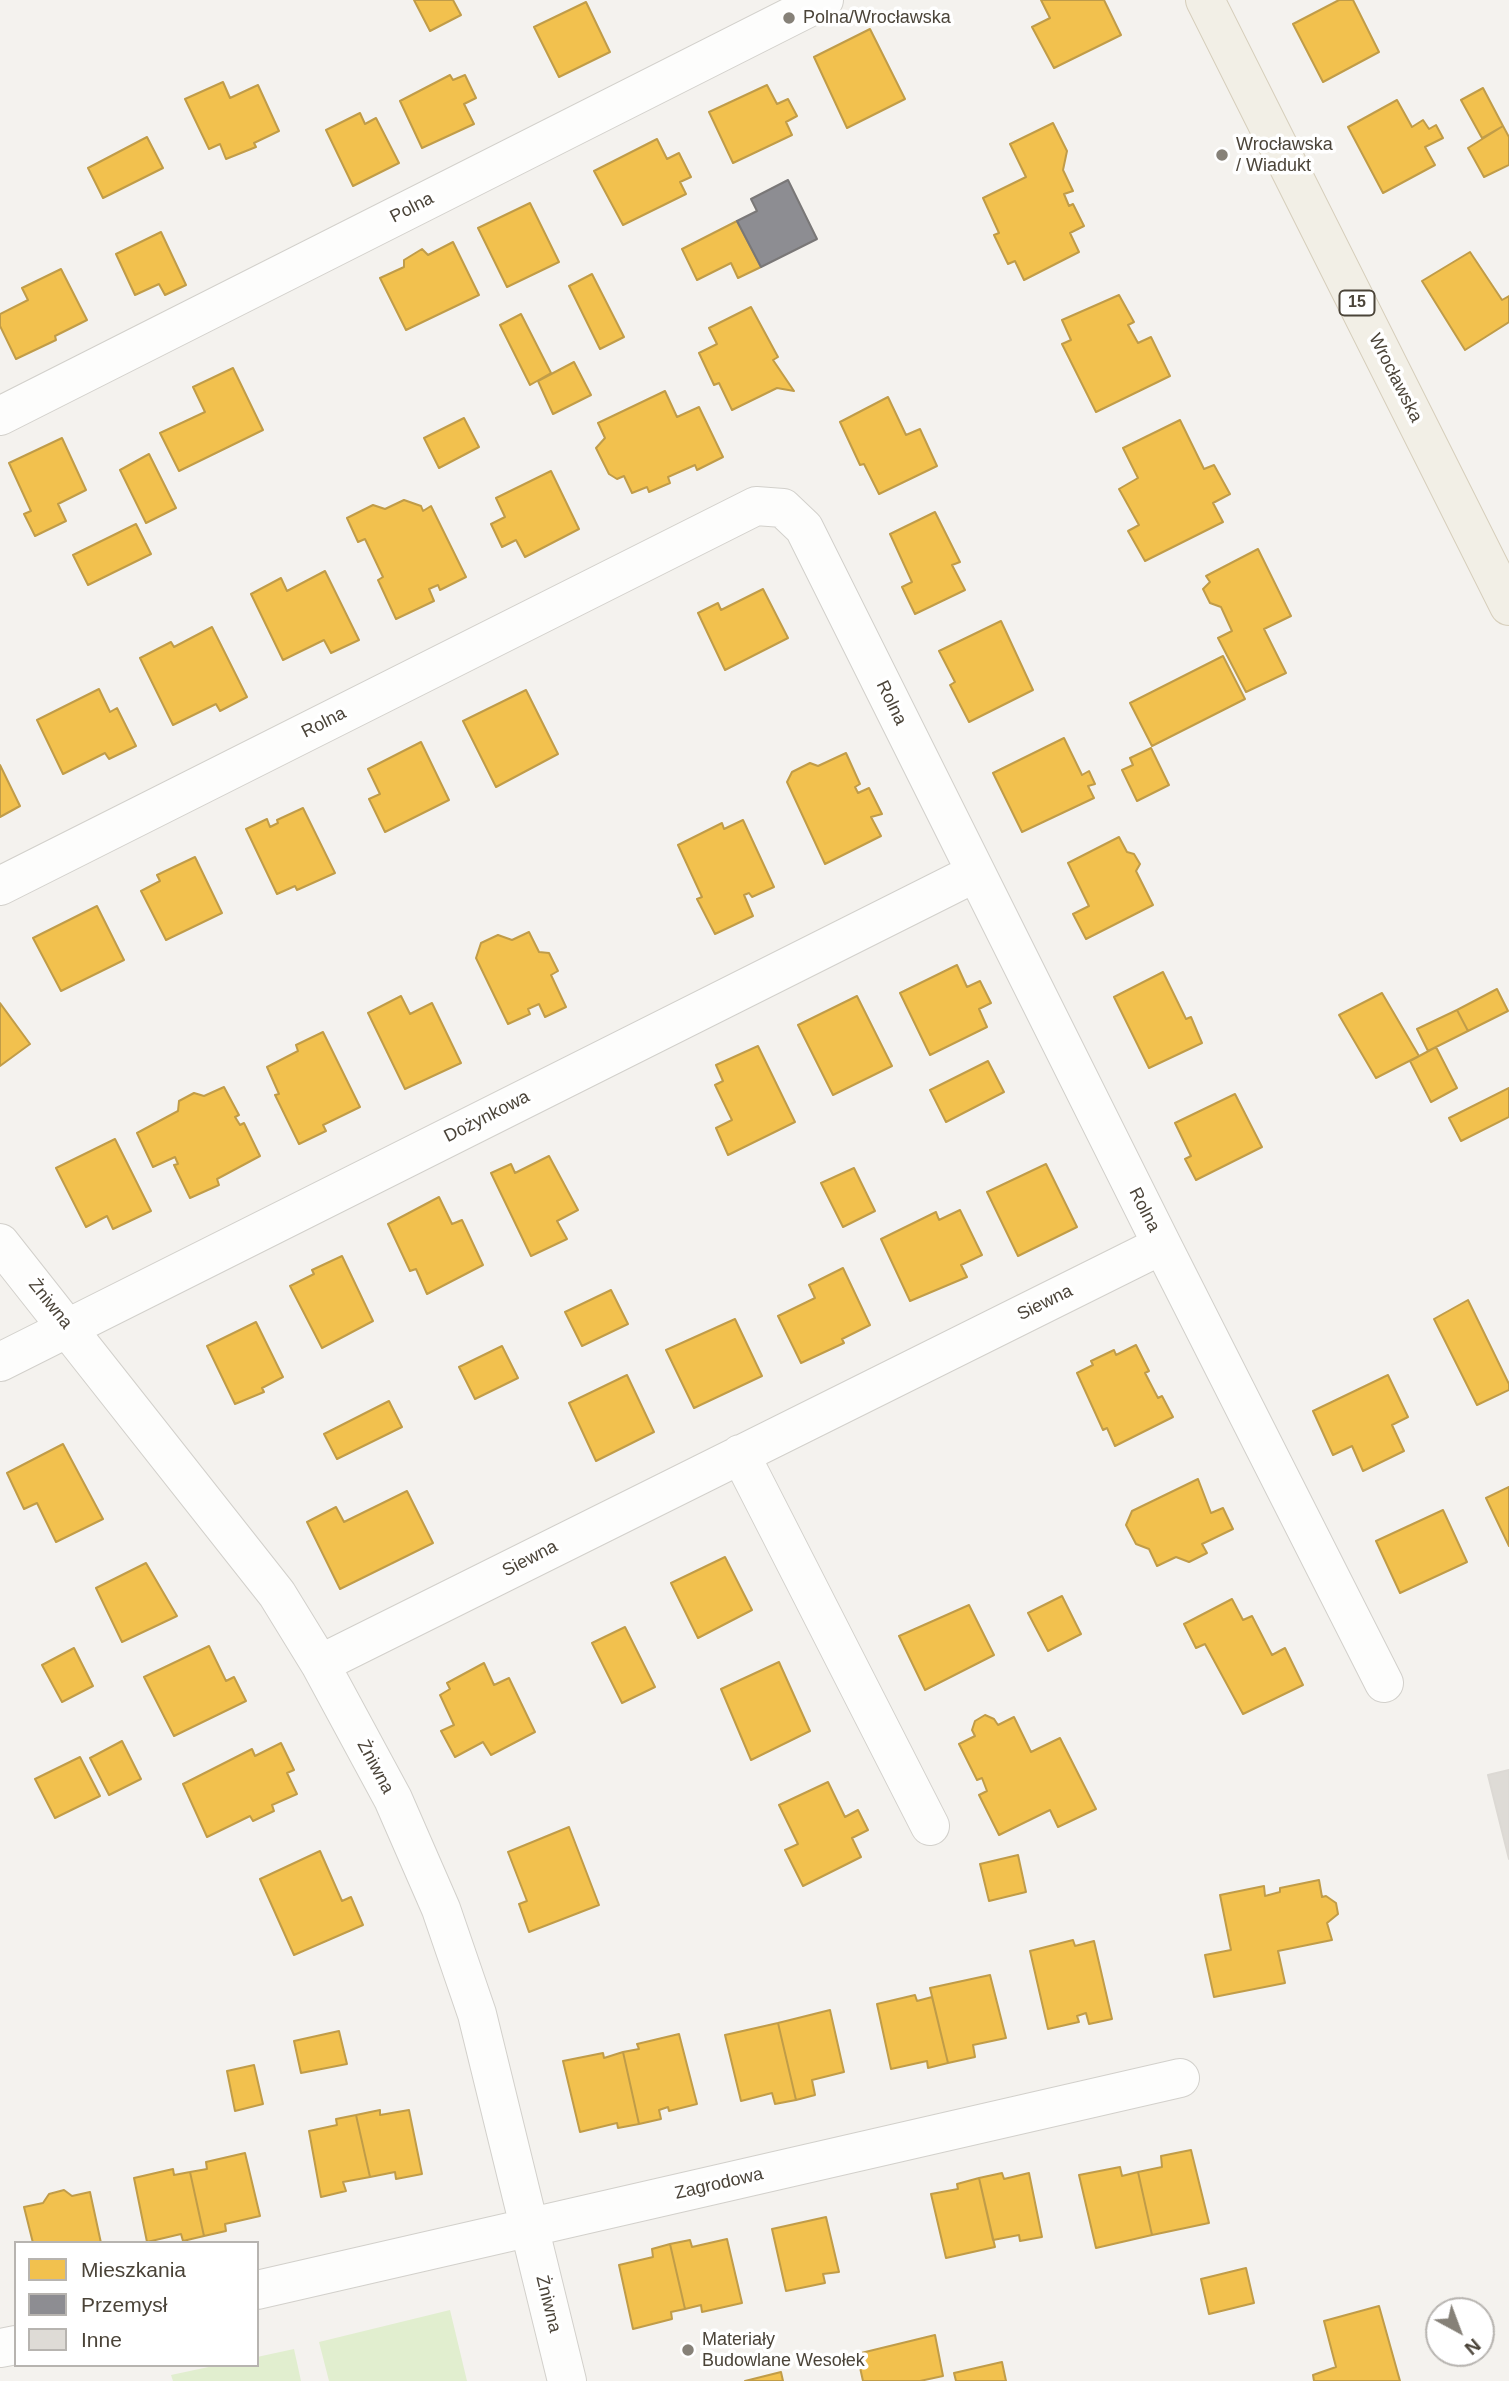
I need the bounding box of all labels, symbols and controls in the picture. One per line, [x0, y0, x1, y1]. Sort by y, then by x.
place label: Polna/Wrocławska [803, 7, 951, 29]
marker: Polna/Wrocławska [781, 10, 797, 26]
place label: Wrocławska / Wiadukt [1236, 134, 1333, 176]
marker: Wrocławska / Wiadukt [1214, 147, 1230, 163]
street label: Polna [387, 188, 437, 228]
road number: 15 [1340, 290, 1374, 316]
street label: Wrocławska [1363, 330, 1427, 426]
street label: Rolna [871, 677, 911, 729]
street label: Rolna [298, 703, 350, 743]
street label: Dożynkowa [441, 1086, 533, 1148]
street label: Rolna [1124, 1184, 1164, 1236]
street label: Żniwna [23, 1275, 77, 1333]
street label: Siewna [1014, 1280, 1076, 1326]
street label: Siewna [499, 1536, 561, 1582]
street label: Żniwna [352, 1736, 398, 1798]
street label: Zagrodowa [673, 2163, 765, 2205]
legend [14, 2241, 259, 2367]
text: Mieszkania [81, 2258, 186, 2281]
street label: Żniwna [531, 2273, 565, 2335]
text: Przemysł [81, 2293, 167, 2316]
north arrow [1425, 2297, 1495, 2367]
text: Inne [81, 2328, 122, 2351]
place label: Materiały Budowlane Wesołek [702, 2329, 865, 2372]
text: N [1461, 2334, 1485, 2359]
marker: Materiały Budowlane Wesołek [680, 2342, 696, 2358]

